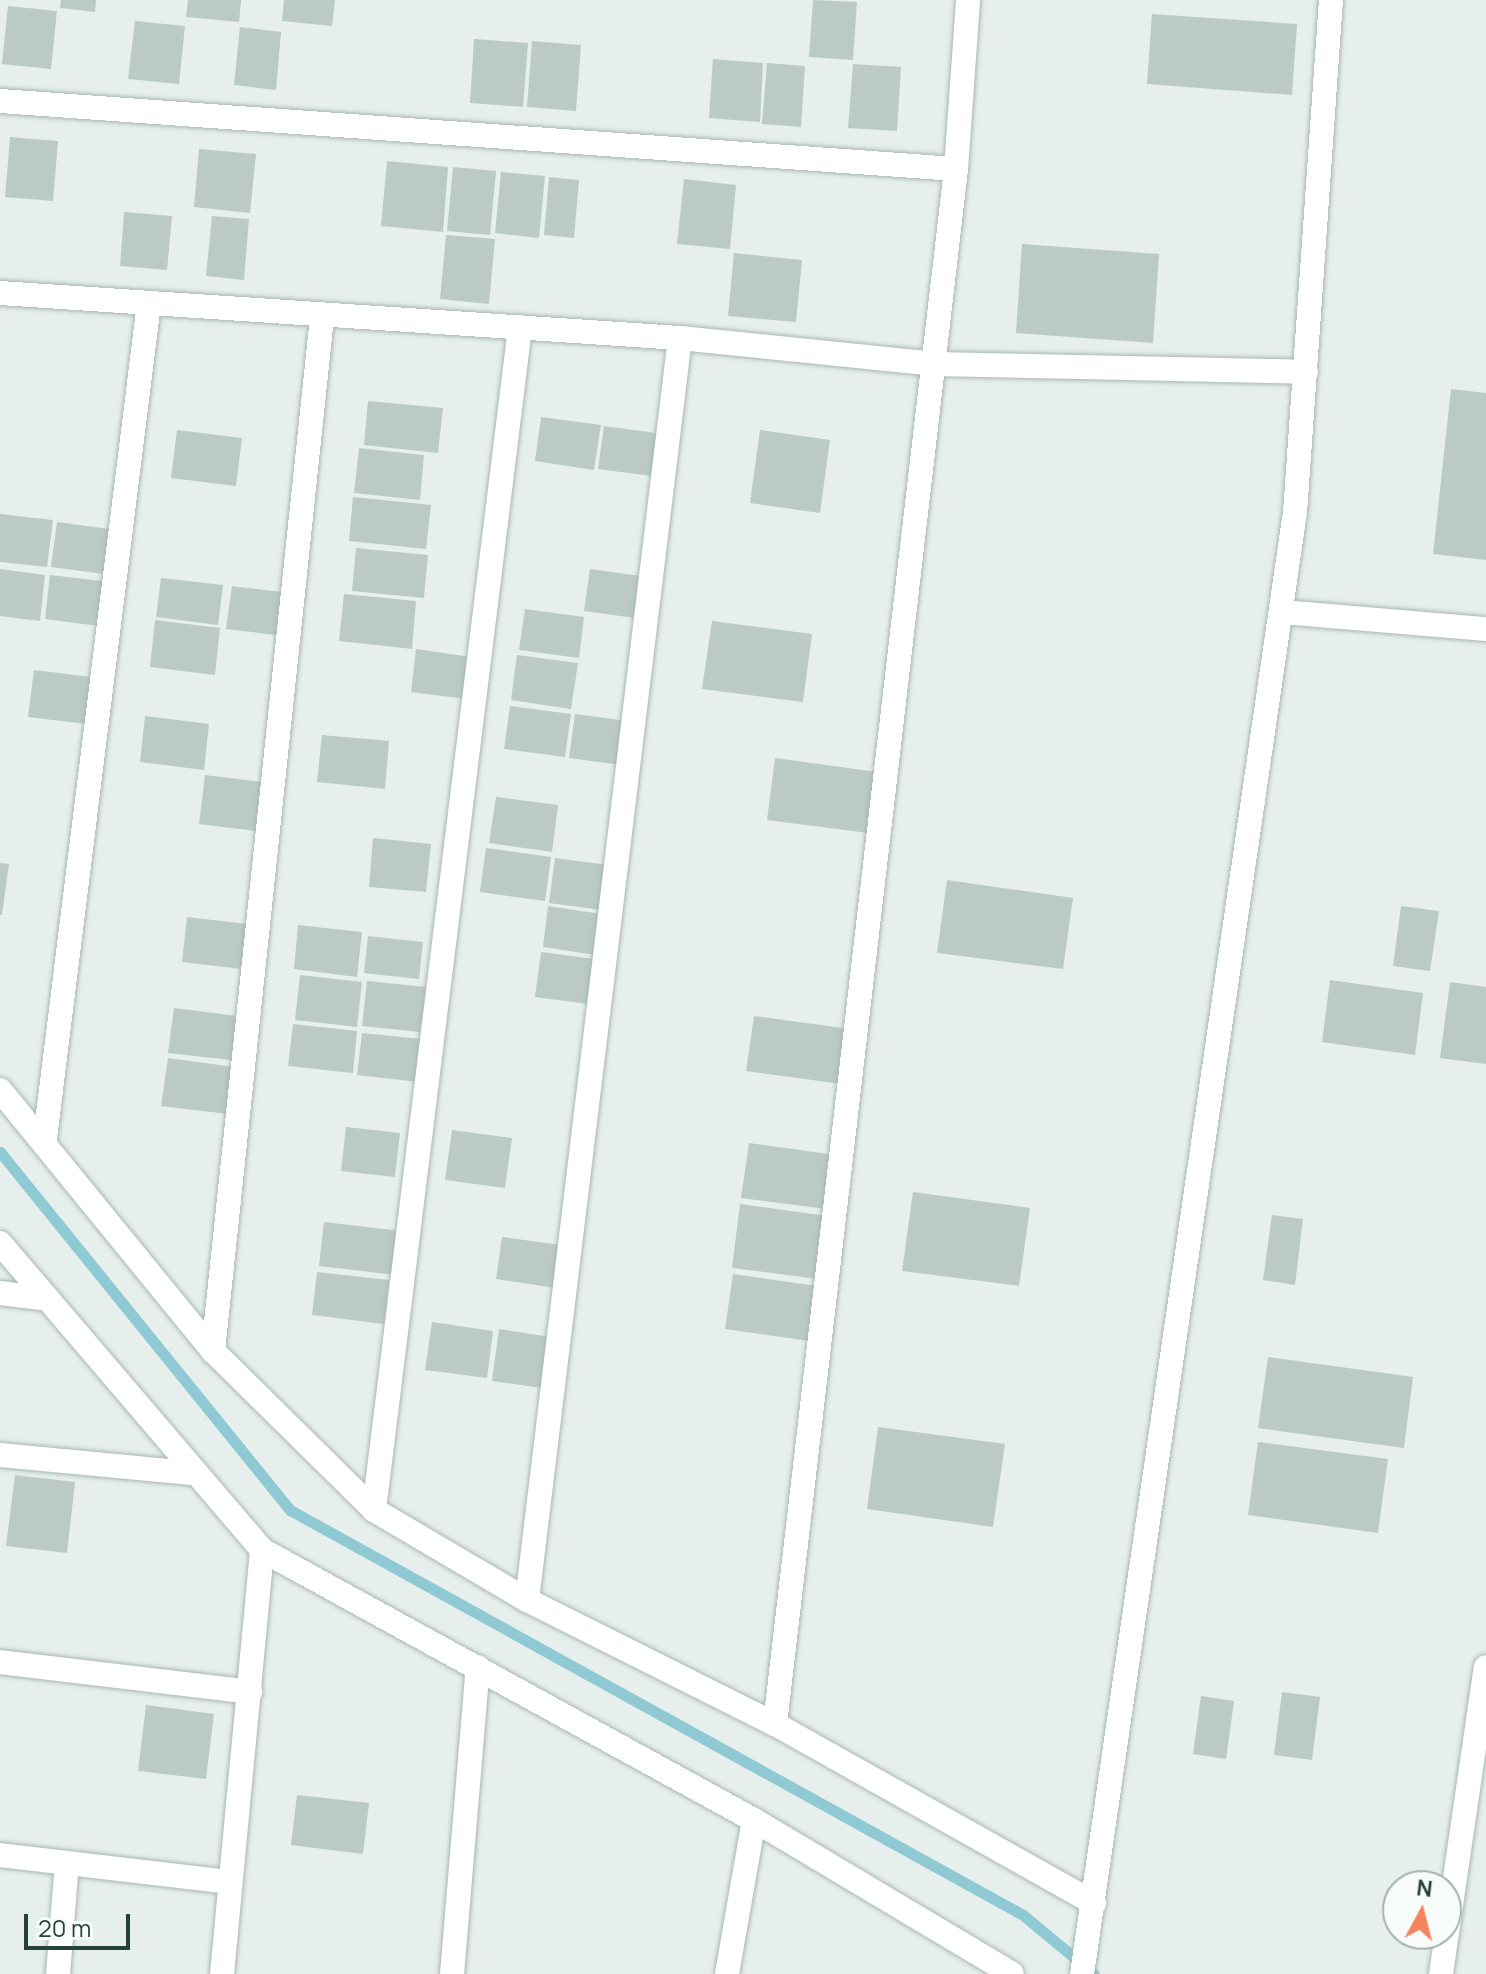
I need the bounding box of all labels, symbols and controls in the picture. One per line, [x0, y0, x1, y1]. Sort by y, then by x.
north arrow [1382, 1870, 1462, 1950]
text: N [1415, 1872, 1434, 1904]
scale bar [28, 1898, 134, 1948]
text: 20 m [38, 1911, 91, 1944]

